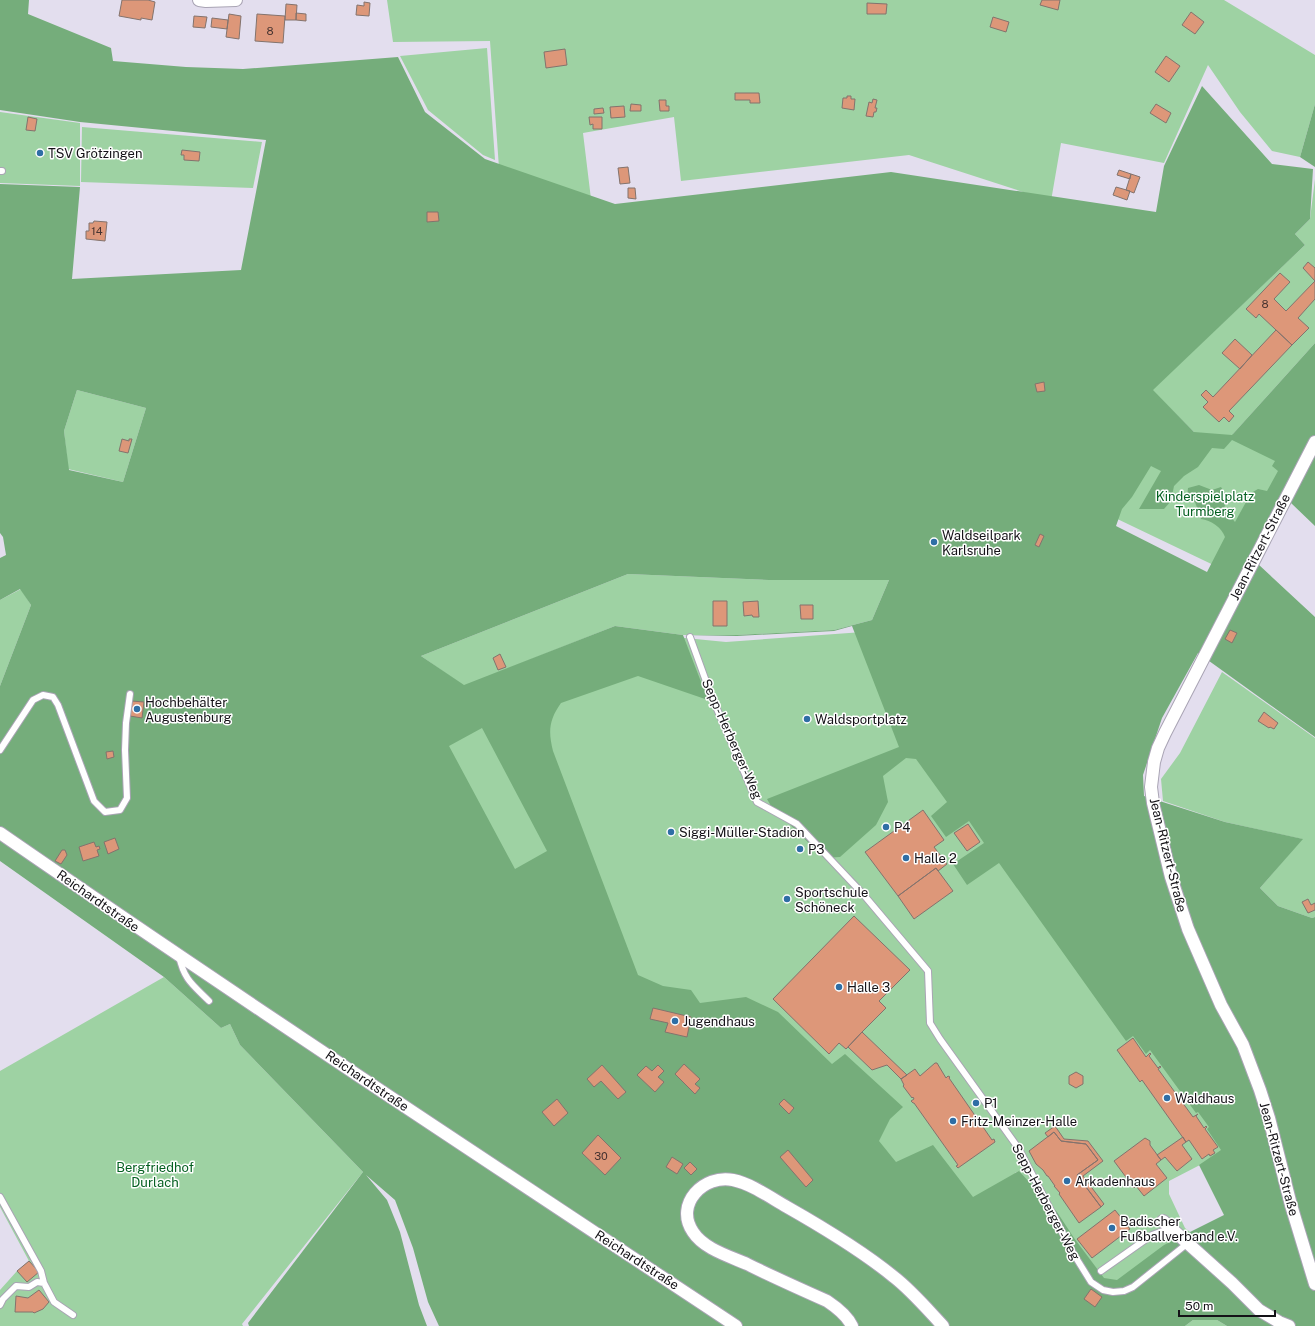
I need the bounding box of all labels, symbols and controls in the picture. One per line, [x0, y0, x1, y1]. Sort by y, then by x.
house number: 8 [266, 25, 274, 37]
place label: TSV Grötzingen [48, 146, 142, 161]
marker: TSV Grötzingen [35, 148, 45, 158]
house number: 14 [91, 225, 103, 237]
house number: 8 [1261, 298, 1269, 310]
park label: Kinderspielplatz Turmberg [1156, 489, 1254, 519]
street label: Jean-Ritzert-Straße [1227, 491, 1293, 603]
place label: Waldseilpark Karlsruhe [942, 528, 1021, 558]
marker: Waldseilpark Karlsruhe [929, 537, 939, 547]
street label: Sepp-Herberger-Weg [699, 677, 765, 801]
place label: Hochbehälter Augustenburg [145, 695, 232, 725]
marker: Hochbehälter Augustenburg [132, 704, 142, 714]
place label: Waldsportplatz [815, 712, 907, 727]
marker: Waldsportplatz [802, 714, 812, 724]
street label: Jean-Ritzert-Straße [1147, 796, 1189, 914]
place label: P4 [894, 820, 910, 835]
marker: P4 [881, 822, 891, 832]
place label: Siggi-Müller-Stadion [679, 825, 805, 840]
marker: Siggi-Müller-Stadion [666, 827, 676, 837]
place label: P3 [808, 842, 824, 857]
marker: P3 [795, 844, 805, 854]
place label: Halle 2 [914, 851, 957, 866]
marker: Halle 2 [901, 853, 911, 863]
street label: Reichardtstraße [54, 867, 142, 935]
place label: Sportschule Schöneck [795, 885, 868, 915]
marker: Sportschule Schöneck [782, 894, 792, 904]
place label: Halle 3 [847, 980, 890, 995]
marker: Halle 3 [834, 982, 844, 992]
place label: Jugendhaus [683, 1014, 755, 1029]
marker: Jugendhaus [670, 1016, 680, 1026]
street label: Reichardtstraße [323, 1048, 411, 1114]
place label: Waldhaus [1175, 1091, 1234, 1106]
marker: Waldhaus [1162, 1093, 1172, 1103]
place label: P1 [984, 1096, 998, 1111]
marker: P1 [971, 1098, 981, 1108]
street label: Jean-Ritzert-Straße [1257, 1100, 1301, 1218]
place label: Fritz-Meinzer-Halle [961, 1114, 1077, 1129]
marker: Fritz-Meinzer-Halle [948, 1116, 958, 1126]
street label: Sepp-Herberger-Weg [1009, 1141, 1083, 1263]
house number: 30 [594, 1150, 608, 1162]
park label: Bergfriedhof Durlach [116, 1160, 194, 1190]
place label: Arkadenhaus [1075, 1174, 1155, 1189]
marker: Arkadenhaus [1062, 1176, 1072, 1186]
place label: Badischer Fußballverband e.V. [1120, 1214, 1238, 1244]
marker: Badischer Fußballverband e.V. [1107, 1223, 1117, 1233]
street label: Reichardtstraße [592, 1227, 682, 1293]
scale bar [1179, 1292, 1275, 1318]
text: 50 m [1185, 1299, 1213, 1313]

